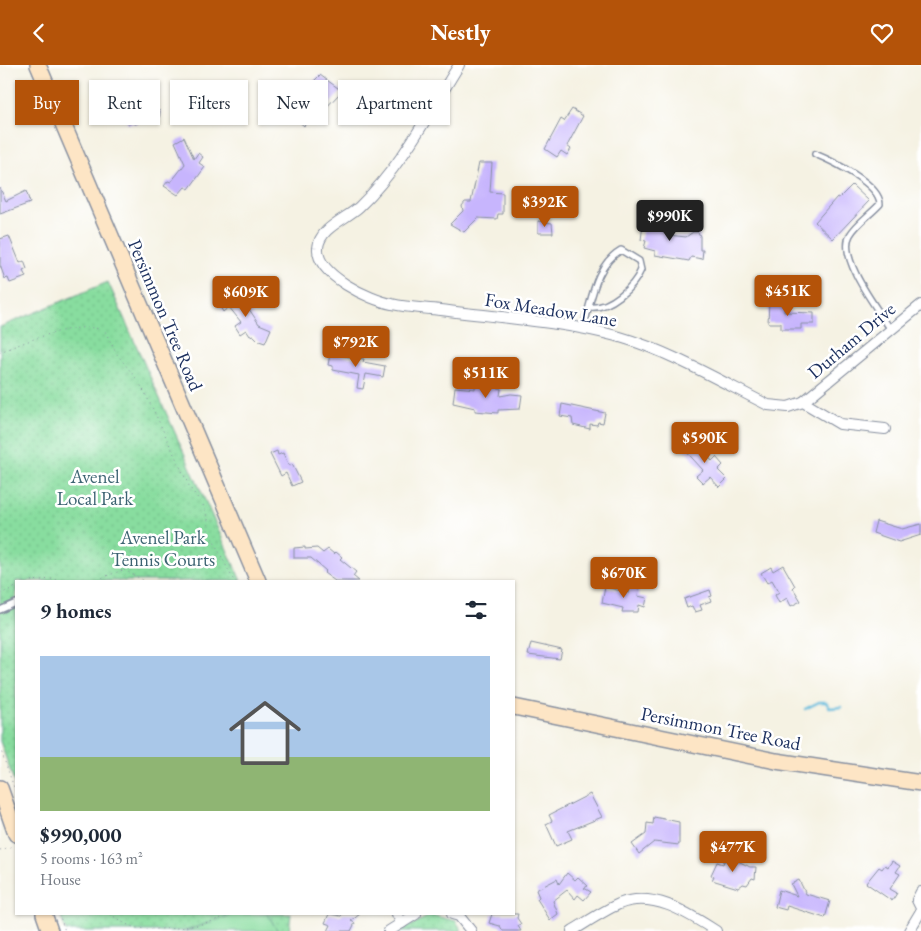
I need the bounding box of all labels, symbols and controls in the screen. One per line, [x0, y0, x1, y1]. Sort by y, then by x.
text: Nestly [430, 18, 491, 47]
icon: back [25, 19, 53, 47]
icon: heart [868, 19, 896, 47]
chip: Buy [15, 80, 79, 125]
chip: Rent [89, 80, 160, 125]
chip: Filters [170, 80, 248, 125]
chip: New [258, 80, 328, 125]
chip: Apartment [338, 80, 450, 125]
pin: $392K [510, 185, 580, 228]
text: $392K [523, 191, 567, 212]
pin: $990K [635, 199, 705, 242]
text: $990K [648, 205, 692, 226]
street label: Persimmon Tree Road [122, 236, 209, 395]
pin: $609K [211, 275, 281, 318]
pin: $451K [753, 275, 823, 317]
text: $451K [766, 280, 810, 301]
text: $609K [224, 281, 268, 302]
street label: Fox Meadow Lane [483, 287, 619, 332]
street label: Durham Drive [802, 296, 900, 384]
pin: $792K [321, 325, 391, 368]
text: $792K [334, 331, 378, 352]
pin: $511K [451, 357, 521, 399]
text: $511K [464, 362, 508, 383]
pin: $590K [670, 421, 740, 464]
text: $590K [683, 427, 727, 448]
park label: Avenel Local Park [57, 464, 134, 511]
park label: Avenel Park Tennis Courts [111, 525, 215, 572]
pin: $670K [589, 557, 659, 599]
text: $670K [602, 562, 646, 583]
icon: filters [462, 596, 490, 624]
text: 9 homes [40, 597, 112, 624]
icon: home [220, 688, 310, 778]
street label: Persimmon Tree Road [639, 701, 803, 756]
text: $990,000 [40, 821, 122, 848]
pin: $477K [698, 831, 768, 873]
text: $477K [711, 836, 755, 857]
text: 5 rooms · 163 m² [40, 848, 143, 869]
text: House [40, 869, 81, 890]

